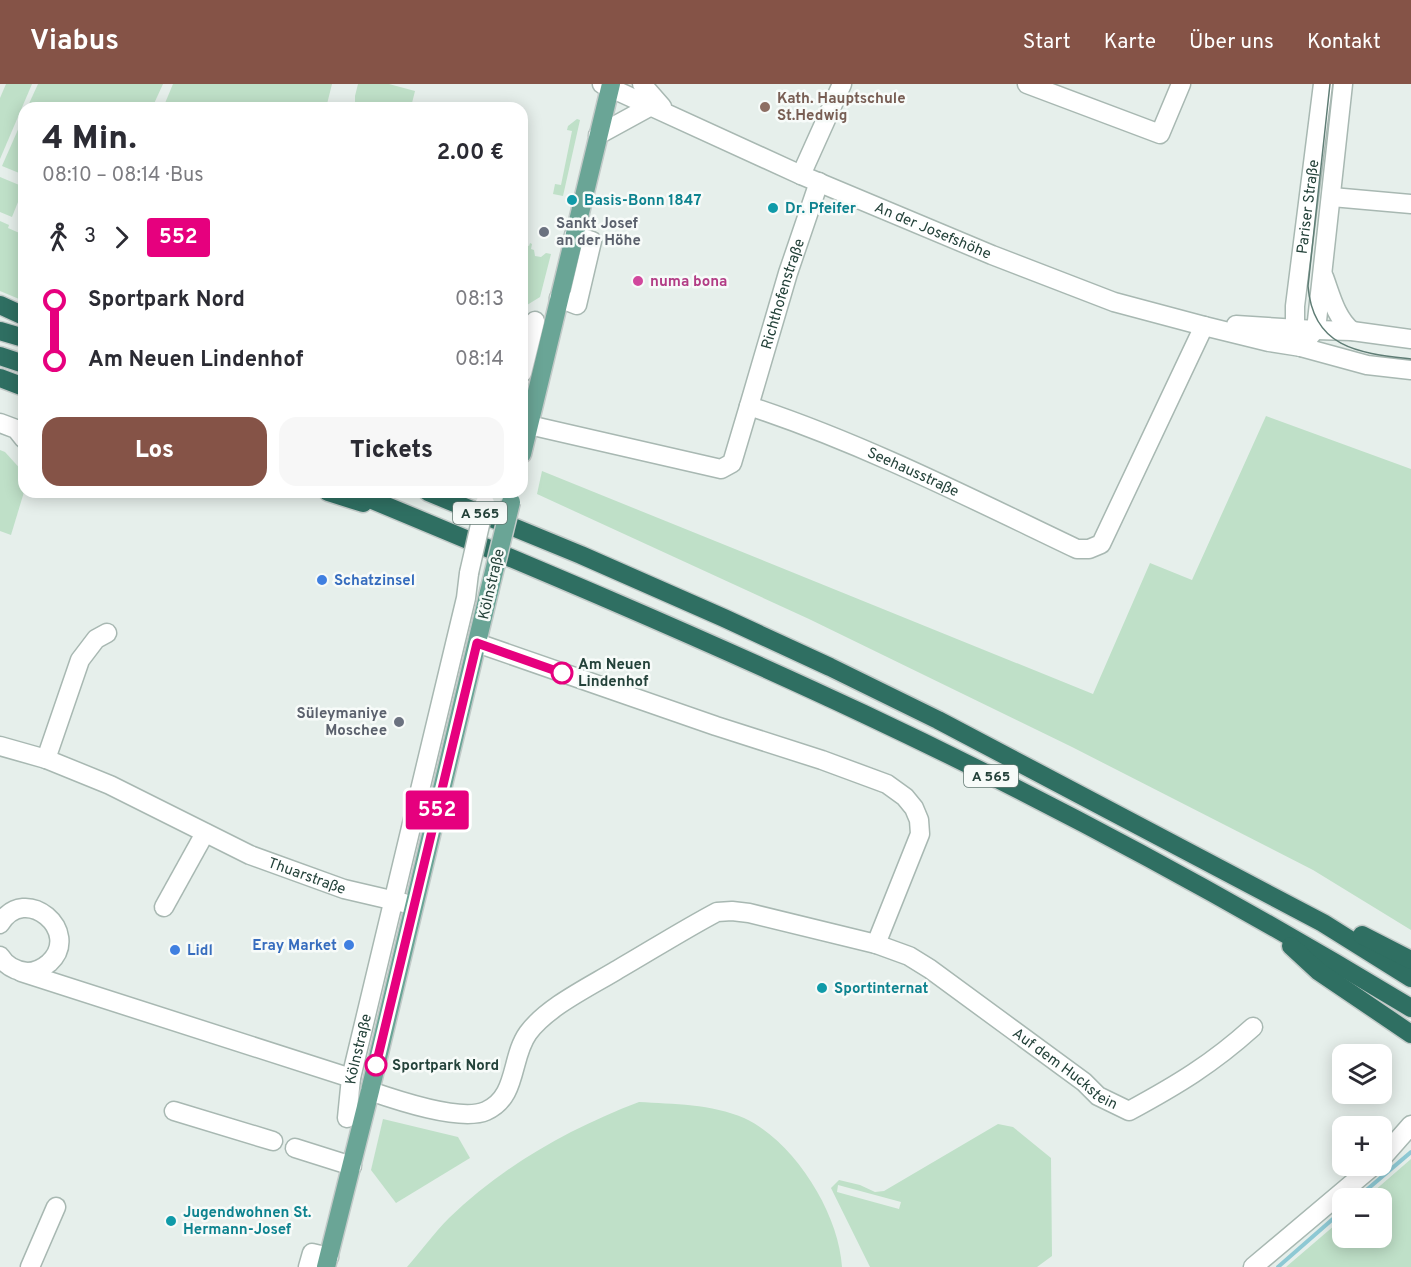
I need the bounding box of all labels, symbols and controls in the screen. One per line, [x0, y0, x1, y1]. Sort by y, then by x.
text: Viabus [30, 24, 119, 60]
text: Start [1023, 29, 1071, 56]
text: Karte [1104, 29, 1156, 56]
text: Über uns [1189, 29, 1274, 56]
text: Kontakt [1307, 29, 1381, 56]
place label: Kath. Hauptschule St.Hedwig [777, 90, 906, 126]
marker: Kath. Hauptschule St.Hedwig [758, 100, 772, 114]
text: 4 Min. [42, 119, 137, 161]
text: 2.00 € [437, 140, 504, 167]
street label: Pariser Straße [1294, 159, 1324, 255]
text: 08:10 – 08:14 · Bus [42, 163, 204, 189]
place label: Basis-Bonn 1847 [584, 192, 702, 211]
marker: Basis-Bonn 1847 [565, 193, 579, 207]
street label: An der Josefshöhe [871, 199, 994, 265]
place label: Dr. Pfeifer [785, 200, 857, 219]
marker: Dr. Pfeifer [766, 201, 780, 215]
place label: Sankt Josef an der Höhe [556, 215, 641, 251]
icon: walk [42, 221, 75, 254]
icon: forward [105, 221, 138, 254]
text: 3 [84, 224, 96, 250]
text: 552 [159, 224, 198, 251]
marker: Sankt Josef an der Höhe [537, 225, 551, 239]
street label: Richthofenstraße [758, 236, 810, 352]
place label: numa bona [650, 273, 727, 292]
marker: numa bona [631, 274, 645, 288]
text: Sportpark Nord [88, 287, 245, 314]
text: 08:13 [455, 287, 504, 313]
text: Am Neuen Lindenhof [88, 347, 303, 374]
text: 08:14 [455, 347, 504, 373]
button: Los [42, 417, 267, 486]
button: Tickets [279, 417, 504, 486]
street label: Seehausstraße [864, 444, 962, 502]
road number: A 565 [453, 502, 507, 524]
street label: Kölnstraße [475, 547, 510, 622]
place label: Schatzinsel [334, 572, 415, 591]
marker: Schatzinsel [315, 573, 329, 587]
place label: Am Neuen Lindenhof [578, 656, 651, 692]
marker: Am Neuen Lindenhof [551, 662, 573, 684]
place label: Süleymaniye Moschee [297, 705, 387, 741]
marker: Süleymaniye Moschee [392, 715, 406, 729]
road number: A 565 [964, 765, 1018, 787]
line badge: 552 [402, 790, 472, 830]
text: 552 [418, 797, 456, 824]
street label: Thuarstraße [265, 854, 348, 900]
place label: Eray Market [252, 937, 337, 956]
marker: Eray Market [342, 938, 356, 952]
place label: Lidl [187, 942, 213, 961]
marker: Lidl [168, 943, 182, 957]
place label: Sportinternat [834, 980, 928, 999]
marker: Sportinternat [815, 981, 829, 995]
street label: Kölnstraße [342, 1012, 377, 1085]
street label: Auf dem Huckstein [1008, 1025, 1120, 1115]
map controls [1332, 1044, 1392, 1248]
button: layers [1332, 1044, 1392, 1104]
marker: Sportpark Nord [365, 1054, 387, 1076]
place label: Sportpark Nord [392, 1057, 499, 1076]
button: + [1332, 1116, 1392, 1176]
button: − [1332, 1188, 1392, 1248]
place label: Jugendwohnen St. Hermann-Josef [183, 1204, 312, 1240]
marker: Jugendwohnen St. Hermann-Josef [164, 1214, 178, 1228]

